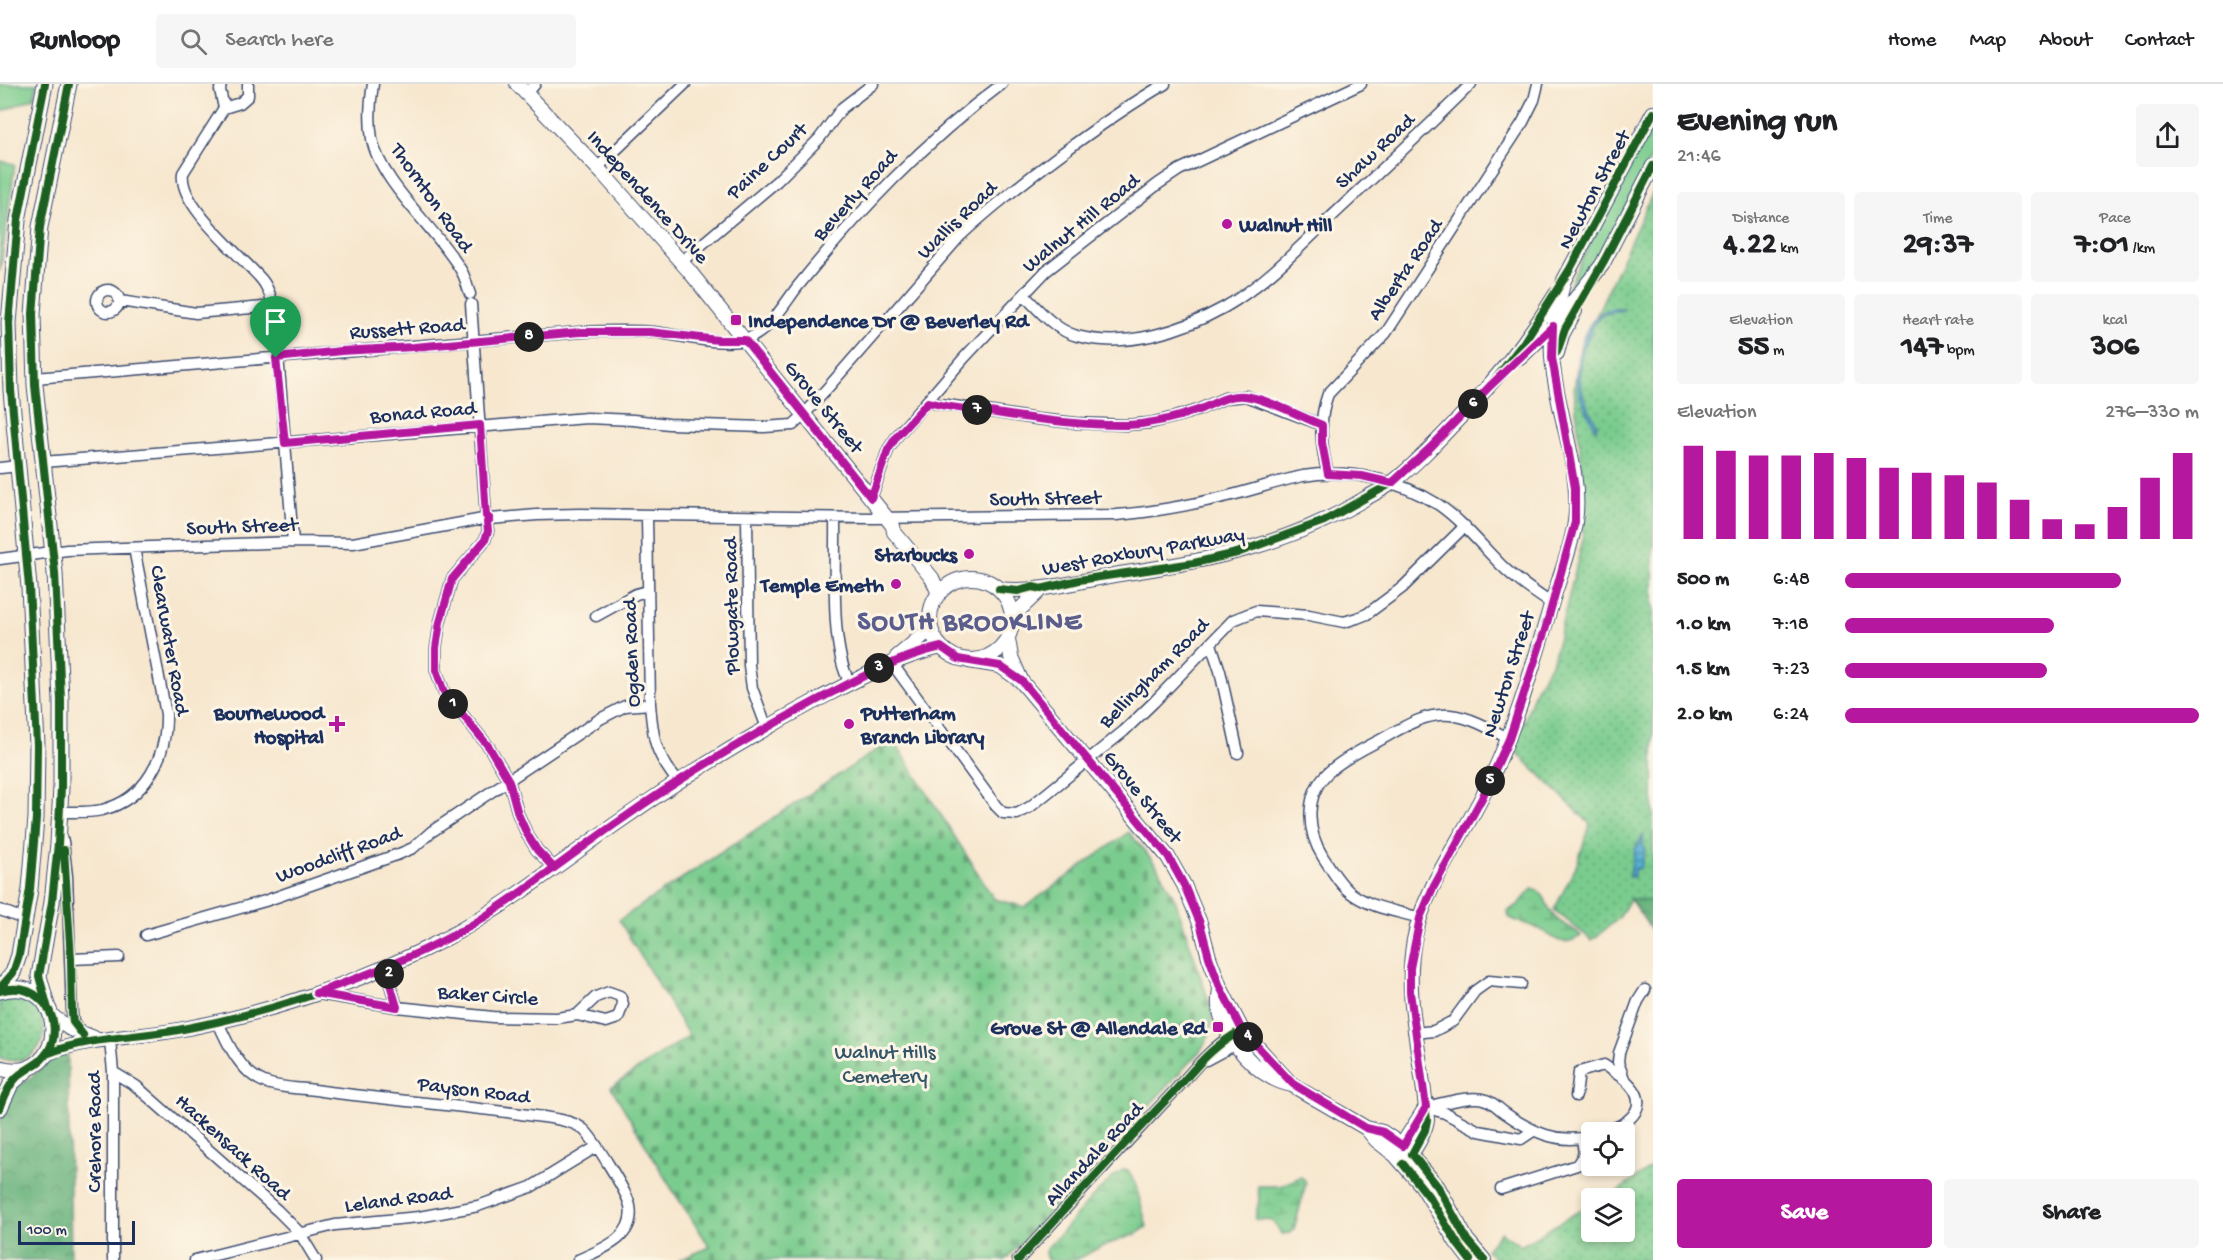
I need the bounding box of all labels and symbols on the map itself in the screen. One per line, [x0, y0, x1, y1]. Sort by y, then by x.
street label: Shaw Road [1331, 108, 1423, 196]
street label: Paine Court [722, 117, 816, 207]
street label: Newton Street [1554, 125, 1639, 254]
street label: Independence Drive [580, 126, 714, 271]
street label: Thornton Road [383, 139, 478, 260]
street label: Beverly Road [808, 144, 905, 248]
street label: Walnut Hill Road [1018, 169, 1147, 280]
street label: Wallis Road [913, 176, 1005, 266]
street label: Alberta Road [1364, 214, 1451, 327]
place label: Walnut Hill [1238, 215, 1333, 240]
marker: Walnut Hill [1220, 217, 1234, 231]
pin [250, 296, 301, 358]
place label: Independence Dr @ Beverley Rd [748, 311, 1031, 336]
marker: Independence Dr @ Beverley Rd [729, 313, 743, 327]
street label: Russett Road [349, 314, 467, 347]
pin: 8 [514, 322, 544, 352]
street label: Grove Street [777, 357, 869, 462]
pin: 6 [1458, 389, 1488, 419]
pin: 7 [962, 395, 992, 425]
street label: Bonad Road [368, 397, 479, 432]
street label: South Street [989, 487, 1103, 514]
street label: South Street [186, 514, 301, 543]
street label: West Roxbury Parkway [1041, 523, 1247, 584]
street label: Plowgate Road [720, 535, 747, 676]
place label: Starbucks [874, 545, 958, 570]
marker: Starbucks [962, 547, 976, 561]
street label: Clearwater Road [142, 564, 193, 719]
place label: Temple Emeth [759, 575, 885, 600]
marker: Temple Emeth [889, 577, 903, 591]
street label: Ogden Road [619, 597, 648, 708]
street label: Newton Street [1478, 607, 1543, 741]
district label: SOUTH BROOKLINE [857, 608, 1083, 640]
street label: Bellingham Road [1094, 613, 1217, 736]
pin: 3 [864, 653, 894, 683]
pin: 1 [438, 689, 468, 719]
place label: Bournewood Hospital [213, 703, 327, 752]
place label: Putterham Branch Library [860, 703, 985, 752]
marker: Bournewood Hospital [328, 715, 346, 733]
marker: Putterham Branch Library [842, 717, 856, 731]
street label: Grove Street [1096, 747, 1188, 852]
pin: 5 [1475, 766, 1505, 796]
street label: Woodcliff Road [273, 821, 407, 891]
pin: 2 [374, 959, 404, 989]
street label: Baker Circle [436, 981, 540, 1014]
place label: Grove St @ Allendale Rd [990, 1018, 1209, 1043]
marker: Grove St @ Allendale Rd [1211, 1020, 1225, 1034]
pin: 4 [1233, 1022, 1263, 1052]
park label: Walnut Hills Cemetery [834, 1042, 937, 1091]
street label: Crehore Road [84, 1070, 109, 1192]
street label: Payson Road [415, 1073, 533, 1112]
street label: Hackensack Road [168, 1090, 296, 1208]
street label: Allandale Road [1041, 1097, 1151, 1213]
street label: Leland Road [343, 1182, 455, 1220]
scale bar [18, 1218, 135, 1246]

